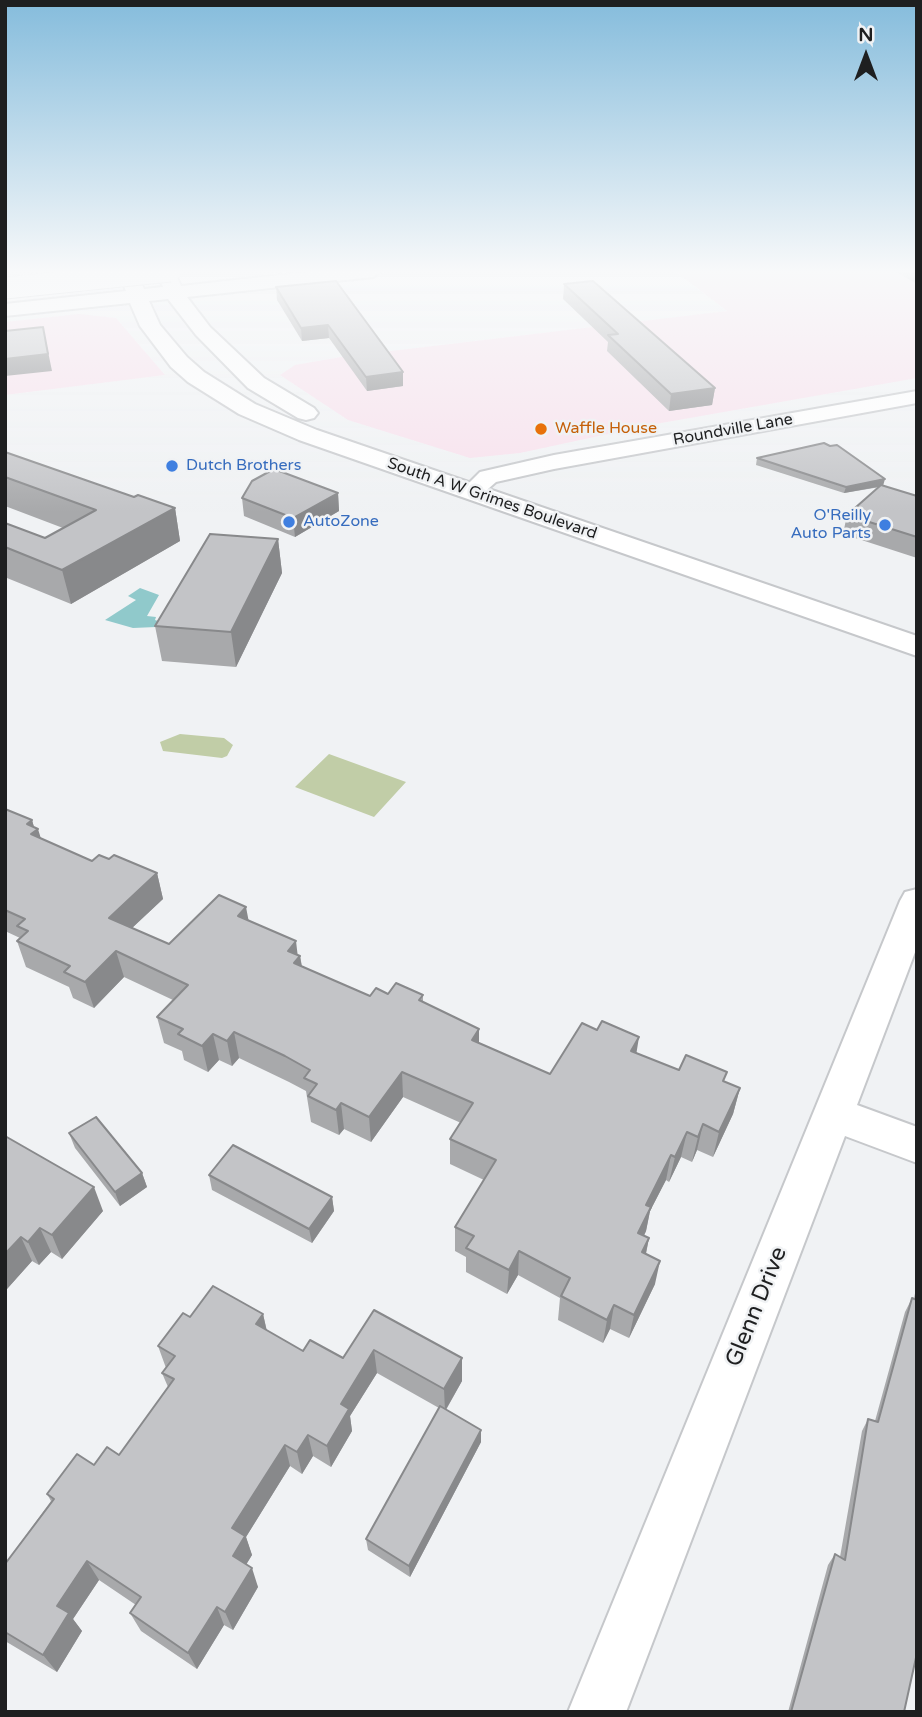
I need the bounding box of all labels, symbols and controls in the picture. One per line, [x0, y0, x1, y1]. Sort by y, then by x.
north arrow [831, 21, 901, 91]
text: N [858, 24, 874, 46]
street label: Roundville Lane [672, 410, 794, 450]
place label: Waffle House [555, 419, 657, 439]
marker: Waffle House [533, 421, 549, 437]
street label: South A W Grimes Boulevard [385, 454, 599, 544]
place label: Dutch Brothers [186, 456, 301, 476]
marker: Dutch Brothers [164, 458, 180, 474]
place label: O'Reilly Auto Parts [790, 506, 871, 544]
place label: AutoZone [303, 512, 379, 532]
marker: AutoZone [281, 514, 297, 530]
marker: O'Reilly Auto Parts [877, 517, 893, 533]
street label: Glenn Drive [720, 1243, 794, 1371]

